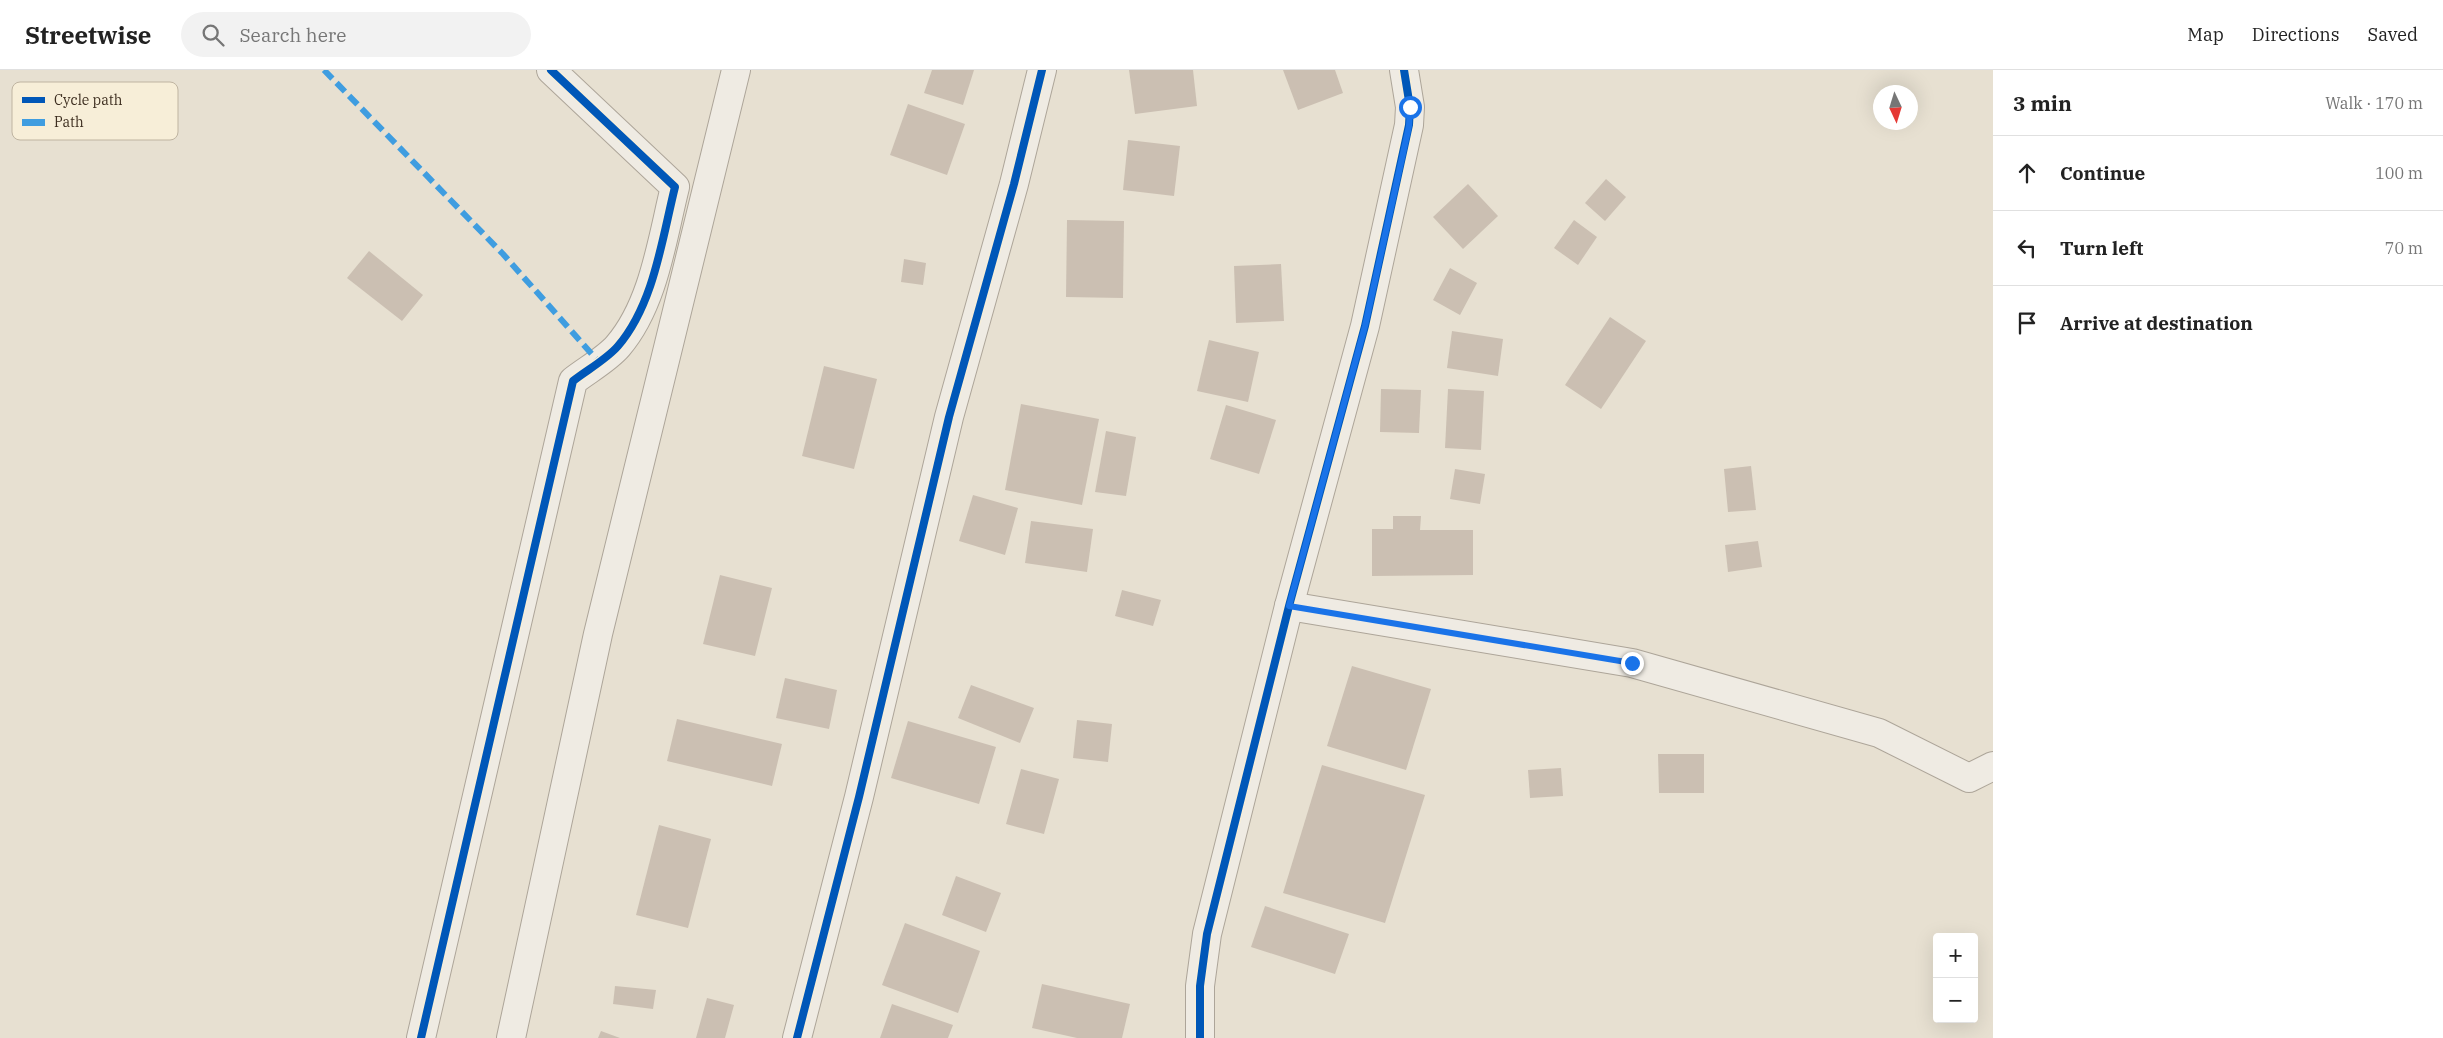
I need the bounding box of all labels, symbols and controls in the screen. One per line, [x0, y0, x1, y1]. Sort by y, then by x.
search box [181, 12, 531, 57]
text: Streetwise [25, 19, 151, 51]
icon: search [199, 21, 227, 49]
text: Search here [239, 23, 346, 47]
text: Map [2187, 23, 2224, 46]
text: Directions [2252, 23, 2340, 46]
text: Saved [2368, 23, 2418, 46]
legend [12, 82, 178, 140]
north arrow [1873, 85, 1918, 130]
text: 3 min [2013, 89, 2072, 117]
text: Cycle path [54, 91, 123, 109]
text: Walk · 170 m [2325, 93, 2423, 113]
route start [1399, 96, 1422, 119]
text: Path [54, 113, 84, 131]
icon: ahead [2013, 159, 2041, 187]
text: Continue [2060, 161, 2145, 185]
text: 100 m [2375, 163, 2423, 183]
icon: left [2013, 234, 2041, 262]
text: Turn left [2060, 236, 2143, 260]
text: 70 m [2385, 238, 2423, 258]
icon: arrive [2013, 309, 2041, 337]
text: Arrive at destination [2060, 311, 2253, 335]
route end [1621, 652, 1644, 675]
map controls [1933, 933, 1978, 1023]
button: + [1933, 933, 1978, 978]
button: − [1933, 978, 1978, 1023]

